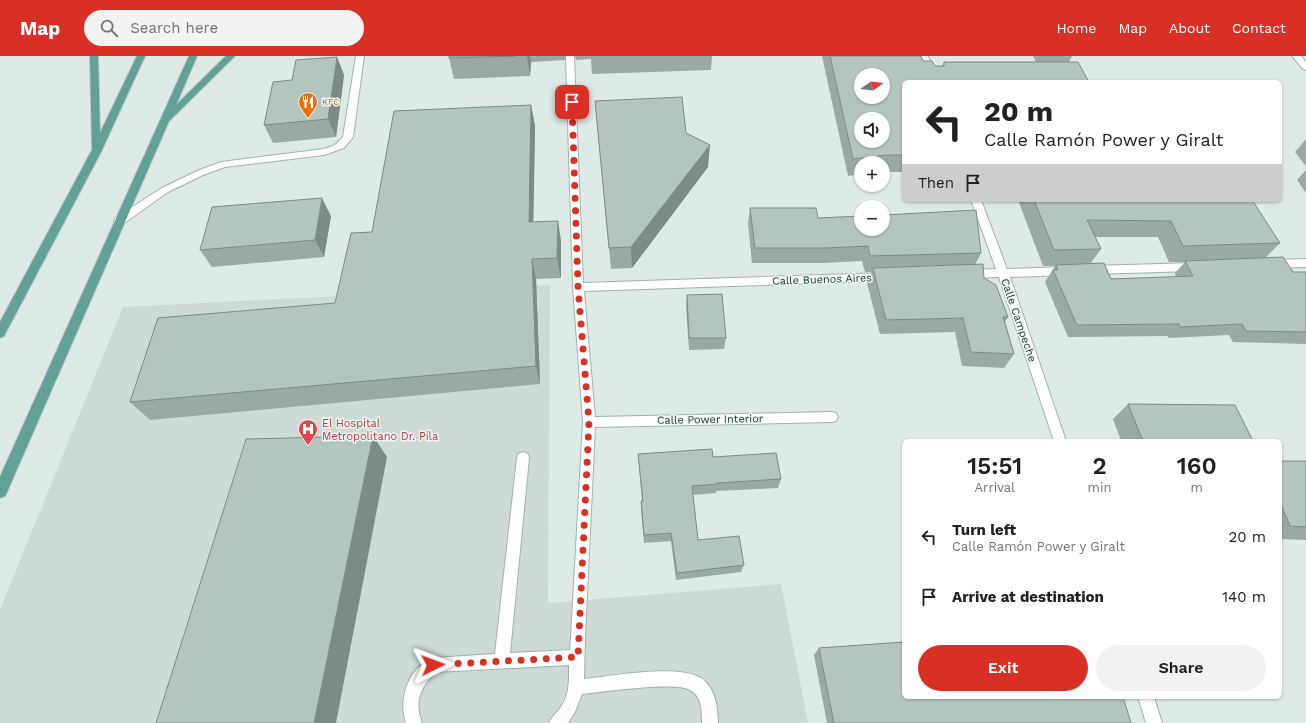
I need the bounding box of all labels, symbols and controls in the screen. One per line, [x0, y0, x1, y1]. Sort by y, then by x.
search box [84, 10, 364, 46]
text: Map [20, 17, 60, 40]
icon: search [98, 17, 120, 39]
text: Search here [130, 19, 218, 37]
text: Home [1056, 20, 1096, 36]
text: Map [1118, 20, 1147, 36]
text: About [1169, 20, 1210, 36]
text: Contact [1232, 20, 1286, 36]
north arrow [854, 68, 890, 104]
map controls [854, 68, 890, 236]
pin [555, 85, 589, 119]
restaurant icon: KFC [297, 91, 319, 119]
icon: arrive [561, 91, 583, 113]
text: 20 m [984, 95, 1053, 128]
icon: left [918, 96, 970, 148]
place label: KFC [322, 97, 339, 107]
button: sound [854, 112, 890, 148]
text: Calle Ramón Power y Giralt [984, 129, 1223, 150]
button: + [854, 156, 890, 192]
icon: arrive [962, 172, 984, 194]
text: Then [918, 174, 954, 192]
button: − [854, 200, 890, 236]
street label: Calle Buenos Aires [772, 271, 872, 288]
street label: Calle Campeche [998, 277, 1039, 364]
street label: Calle Power Interior [657, 412, 764, 427]
place label: El Hospital Metropolitano Dr. Pila [322, 417, 438, 443]
hospital icon: El Hospital Metropolitano Dr. Pila [297, 418, 319, 446]
text: 15:51 [967, 452, 1022, 480]
text: 2 [1092, 452, 1107, 480]
text: 160 [1177, 452, 1217, 480]
text: Arrival [975, 480, 1015, 495]
text: min [1088, 480, 1112, 495]
text: m [1191, 480, 1203, 495]
text: Turn left [952, 521, 1016, 539]
icon: left [918, 526, 940, 548]
text: 20 m [1229, 528, 1266, 546]
text: Calle Ramón Power y Giralt [952, 539, 1125, 554]
icon: arrive [918, 586, 940, 608]
text: Arrive at destination [952, 588, 1104, 606]
text: 140 m [1222, 588, 1266, 606]
position arrow [412, 644, 454, 686]
button: Exit [918, 645, 1088, 691]
button: Share [1096, 645, 1266, 691]

